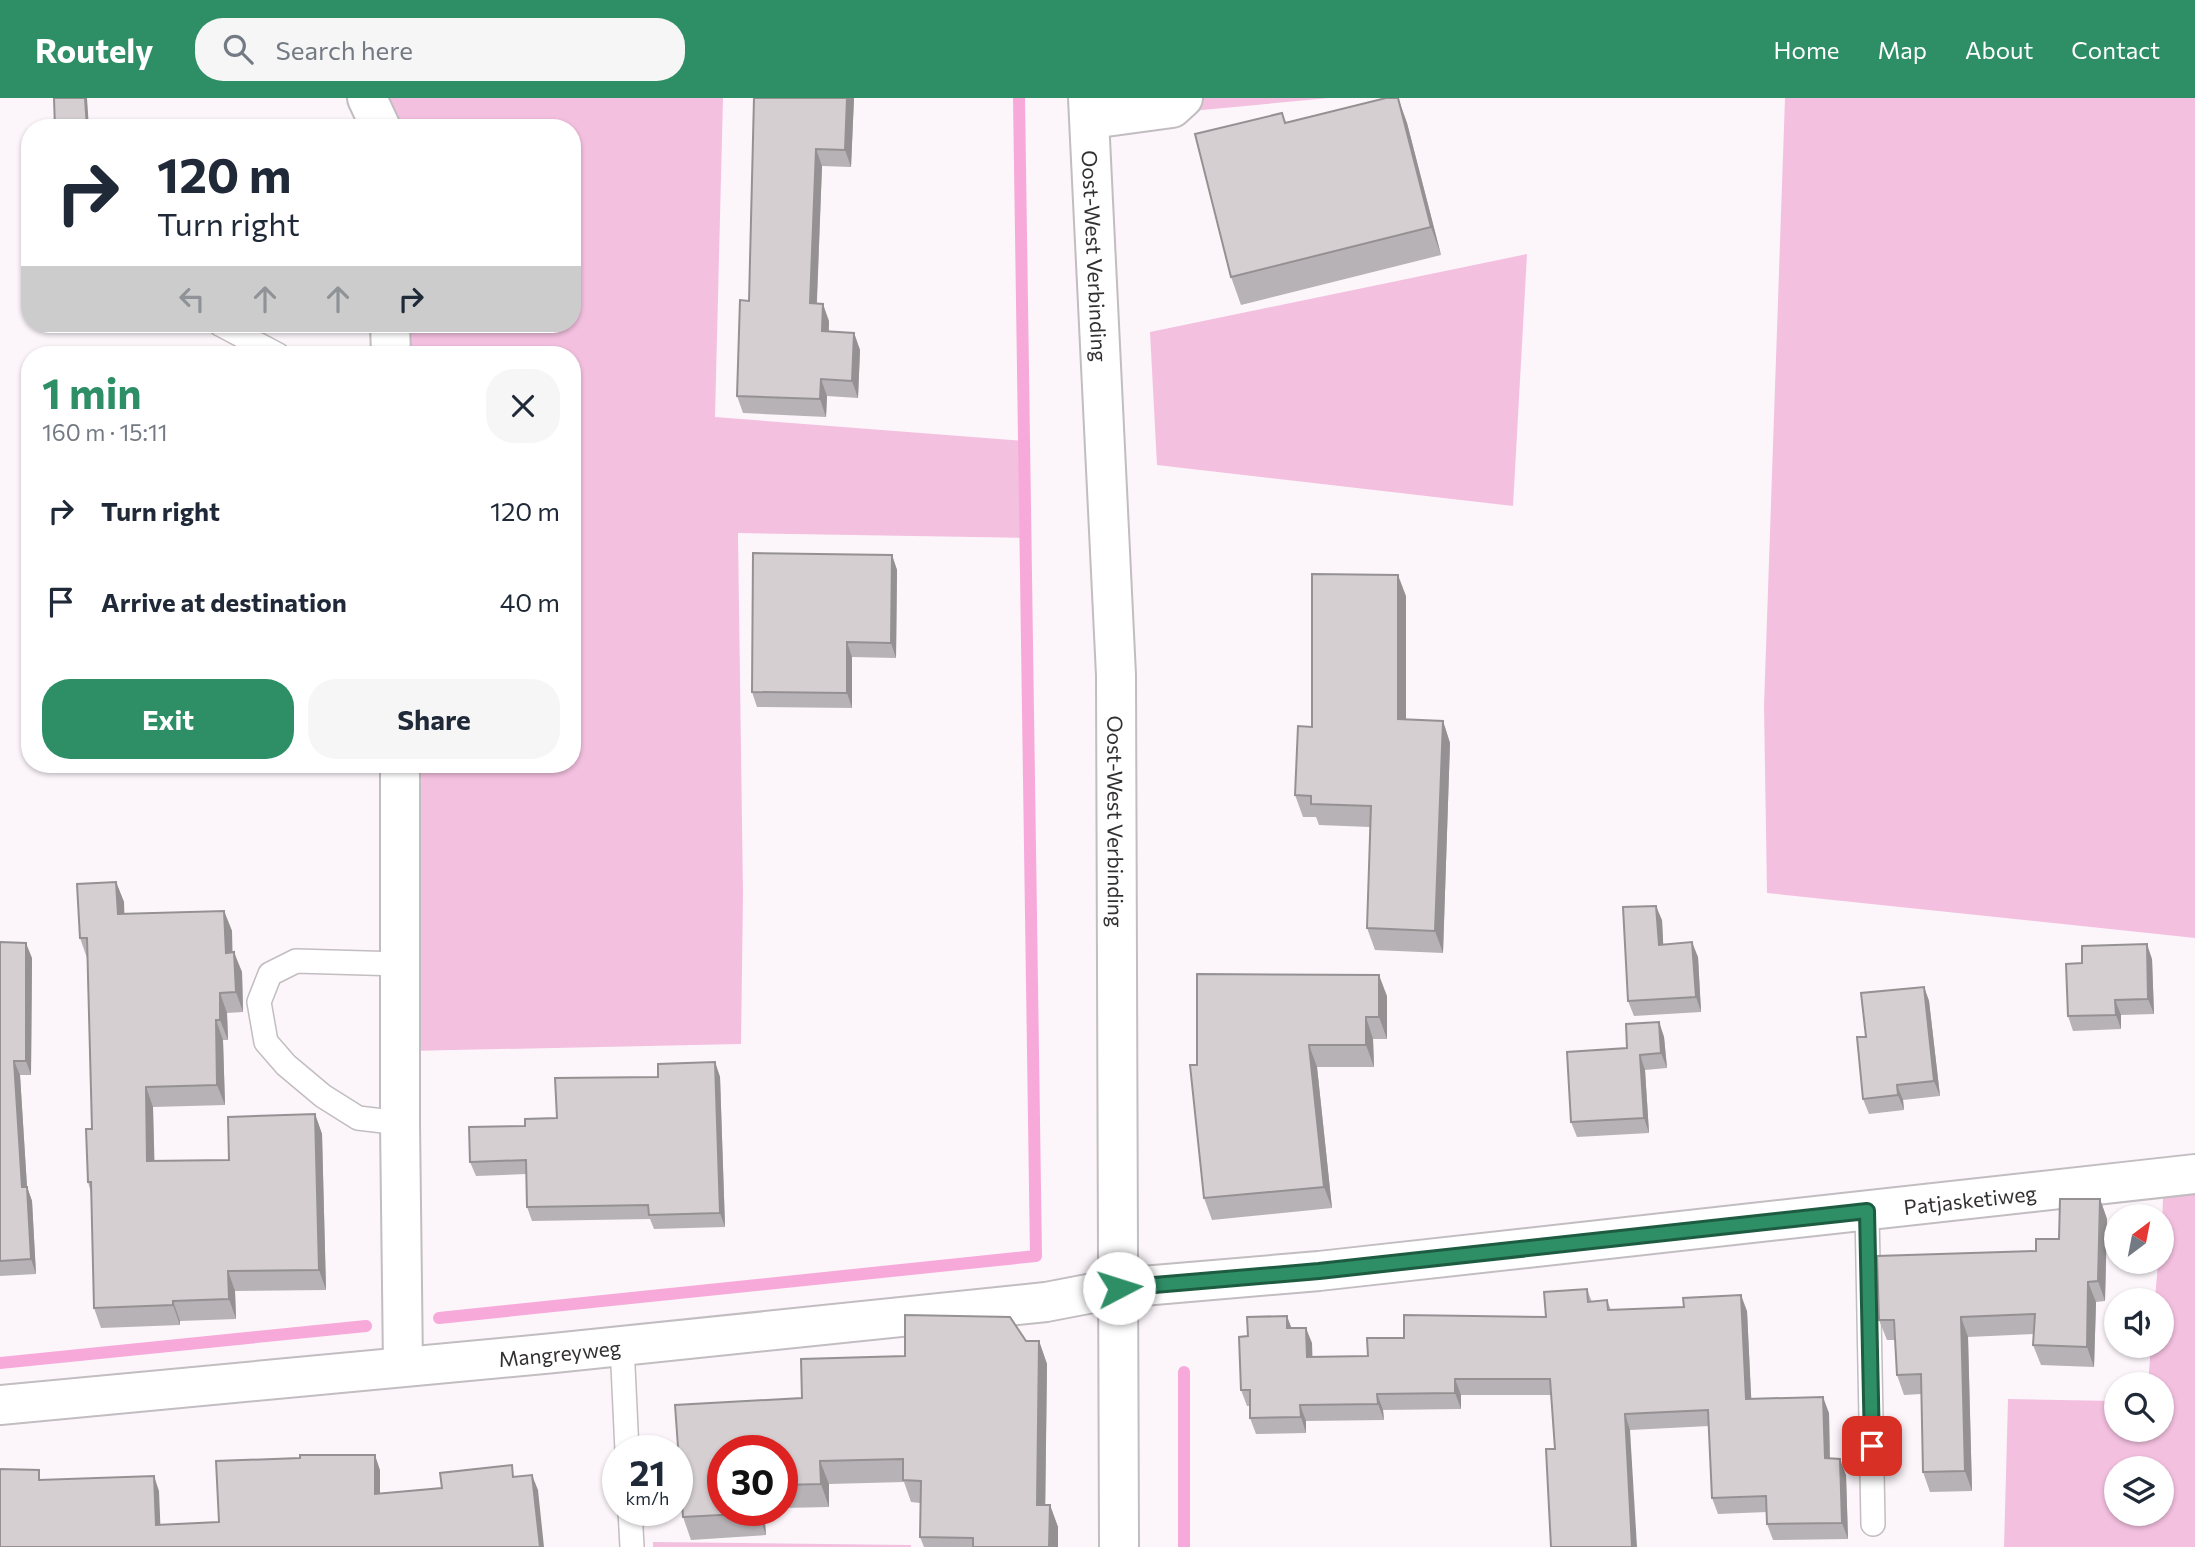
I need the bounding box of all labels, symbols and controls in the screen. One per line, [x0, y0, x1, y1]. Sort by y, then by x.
search box [195, 18, 685, 81]
text: Routely [35, 29, 153, 70]
icon: search [219, 30, 257, 68]
text: Search here [275, 34, 413, 65]
text: Home [1774, 35, 1840, 64]
text: Map [1878, 35, 1927, 64]
text: About [1965, 35, 2033, 64]
text: Contact [2071, 35, 2160, 64]
text: 120 m [157, 143, 291, 203]
icon: right [42, 147, 133, 238]
street label: Oost-West Verbinding [1078, 149, 1113, 362]
text: Turn right [157, 203, 300, 243]
icon: left [173, 280, 211, 318]
icon: ahead [246, 280, 284, 318]
icon: ahead [319, 280, 357, 318]
icon: right [392, 280, 430, 318]
text: 1 min [42, 366, 142, 418]
button: close [486, 369, 560, 443]
text: 160 m · 15:11 [42, 418, 168, 446]
icon: right [42, 492, 80, 530]
text: Turn right [101, 495, 220, 526]
text: 120 m [490, 495, 560, 526]
icon: arrive [42, 583, 80, 621]
text: Arrive at destination [101, 586, 347, 617]
text: 40 m [500, 586, 560, 617]
button: Exit [42, 679, 294, 759]
button: Share [308, 679, 560, 759]
street label: Oost-West Verbinding [1104, 715, 1129, 927]
street label: Patjasketiweg [1902, 1179, 2038, 1219]
north arrow [2104, 1204, 2174, 1274]
map controls [2104, 1204, 2174, 1526]
position arrow [1082, 1251, 1156, 1325]
button: sound [2104, 1288, 2174, 1358]
street label: Mangreyweg [497, 1334, 622, 1371]
button: search [2104, 1372, 2174, 1442]
pin [1842, 1416, 1902, 1476]
icon: arrive [1853, 1427, 1891, 1465]
speed limit sign: 30 [707, 1435, 798, 1526]
text: 21 [630, 1450, 665, 1493]
button: layers [2104, 1456, 2174, 1526]
text: km/h [626, 1487, 669, 1509]

